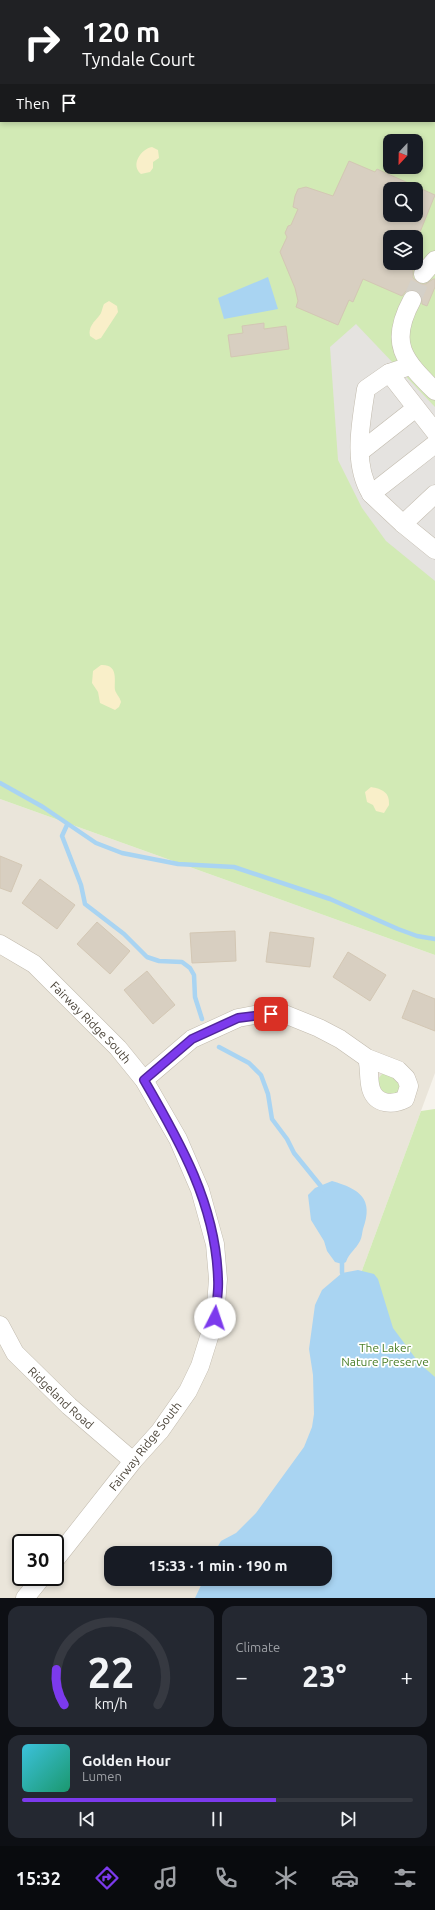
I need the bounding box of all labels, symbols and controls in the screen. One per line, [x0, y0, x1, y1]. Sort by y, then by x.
icon: right [16, 16, 68, 68]
text: 120 m [82, 16, 160, 47]
text: Tyndale Court [82, 49, 195, 69]
icon: arrive [58, 92, 80, 114]
text: Then [16, 95, 50, 112]
north arrow [383, 134, 423, 174]
map controls [383, 134, 423, 270]
button: search [383, 182, 423, 222]
button: layers [383, 230, 423, 270]
street label: Fairway Ridge South [48, 978, 134, 1066]
pin [254, 997, 288, 1031]
icon: arrive [260, 1003, 282, 1025]
position arrow [194, 1297, 236, 1339]
park label: The Laker Nature Preserve [341, 1341, 429, 1368]
street label: Ridgeland Road [26, 1364, 97, 1431]
street label: Fairway Ridge South [106, 1399, 184, 1493]
speed limit sign: 30 [12, 1534, 64, 1586]
text: 15:33 · 1 min · 190 m [149, 1557, 287, 1574]
text: Climate [236, 1640, 280, 1654]
text: 22 [87, 1648, 134, 1695]
text: 23° [302, 1659, 346, 1693]
text: − [236, 1664, 248, 1689]
text: + [401, 1664, 413, 1689]
text: km/h [94, 1695, 127, 1711]
text: Golden Hour [82, 1752, 171, 1769]
text: Lumen [82, 1769, 122, 1783]
icon: previous [76, 1808, 98, 1830]
icon: pause [206, 1808, 228, 1830]
icon: next [337, 1808, 359, 1830]
icon: directions [93, 1864, 121, 1892]
icon: music [152, 1864, 180, 1892]
icon: phone [212, 1864, 240, 1892]
icon: climate [272, 1864, 300, 1892]
icon: car [331, 1864, 359, 1892]
icon: filters [391, 1864, 419, 1892]
text: 15:32 [16, 1868, 61, 1888]

